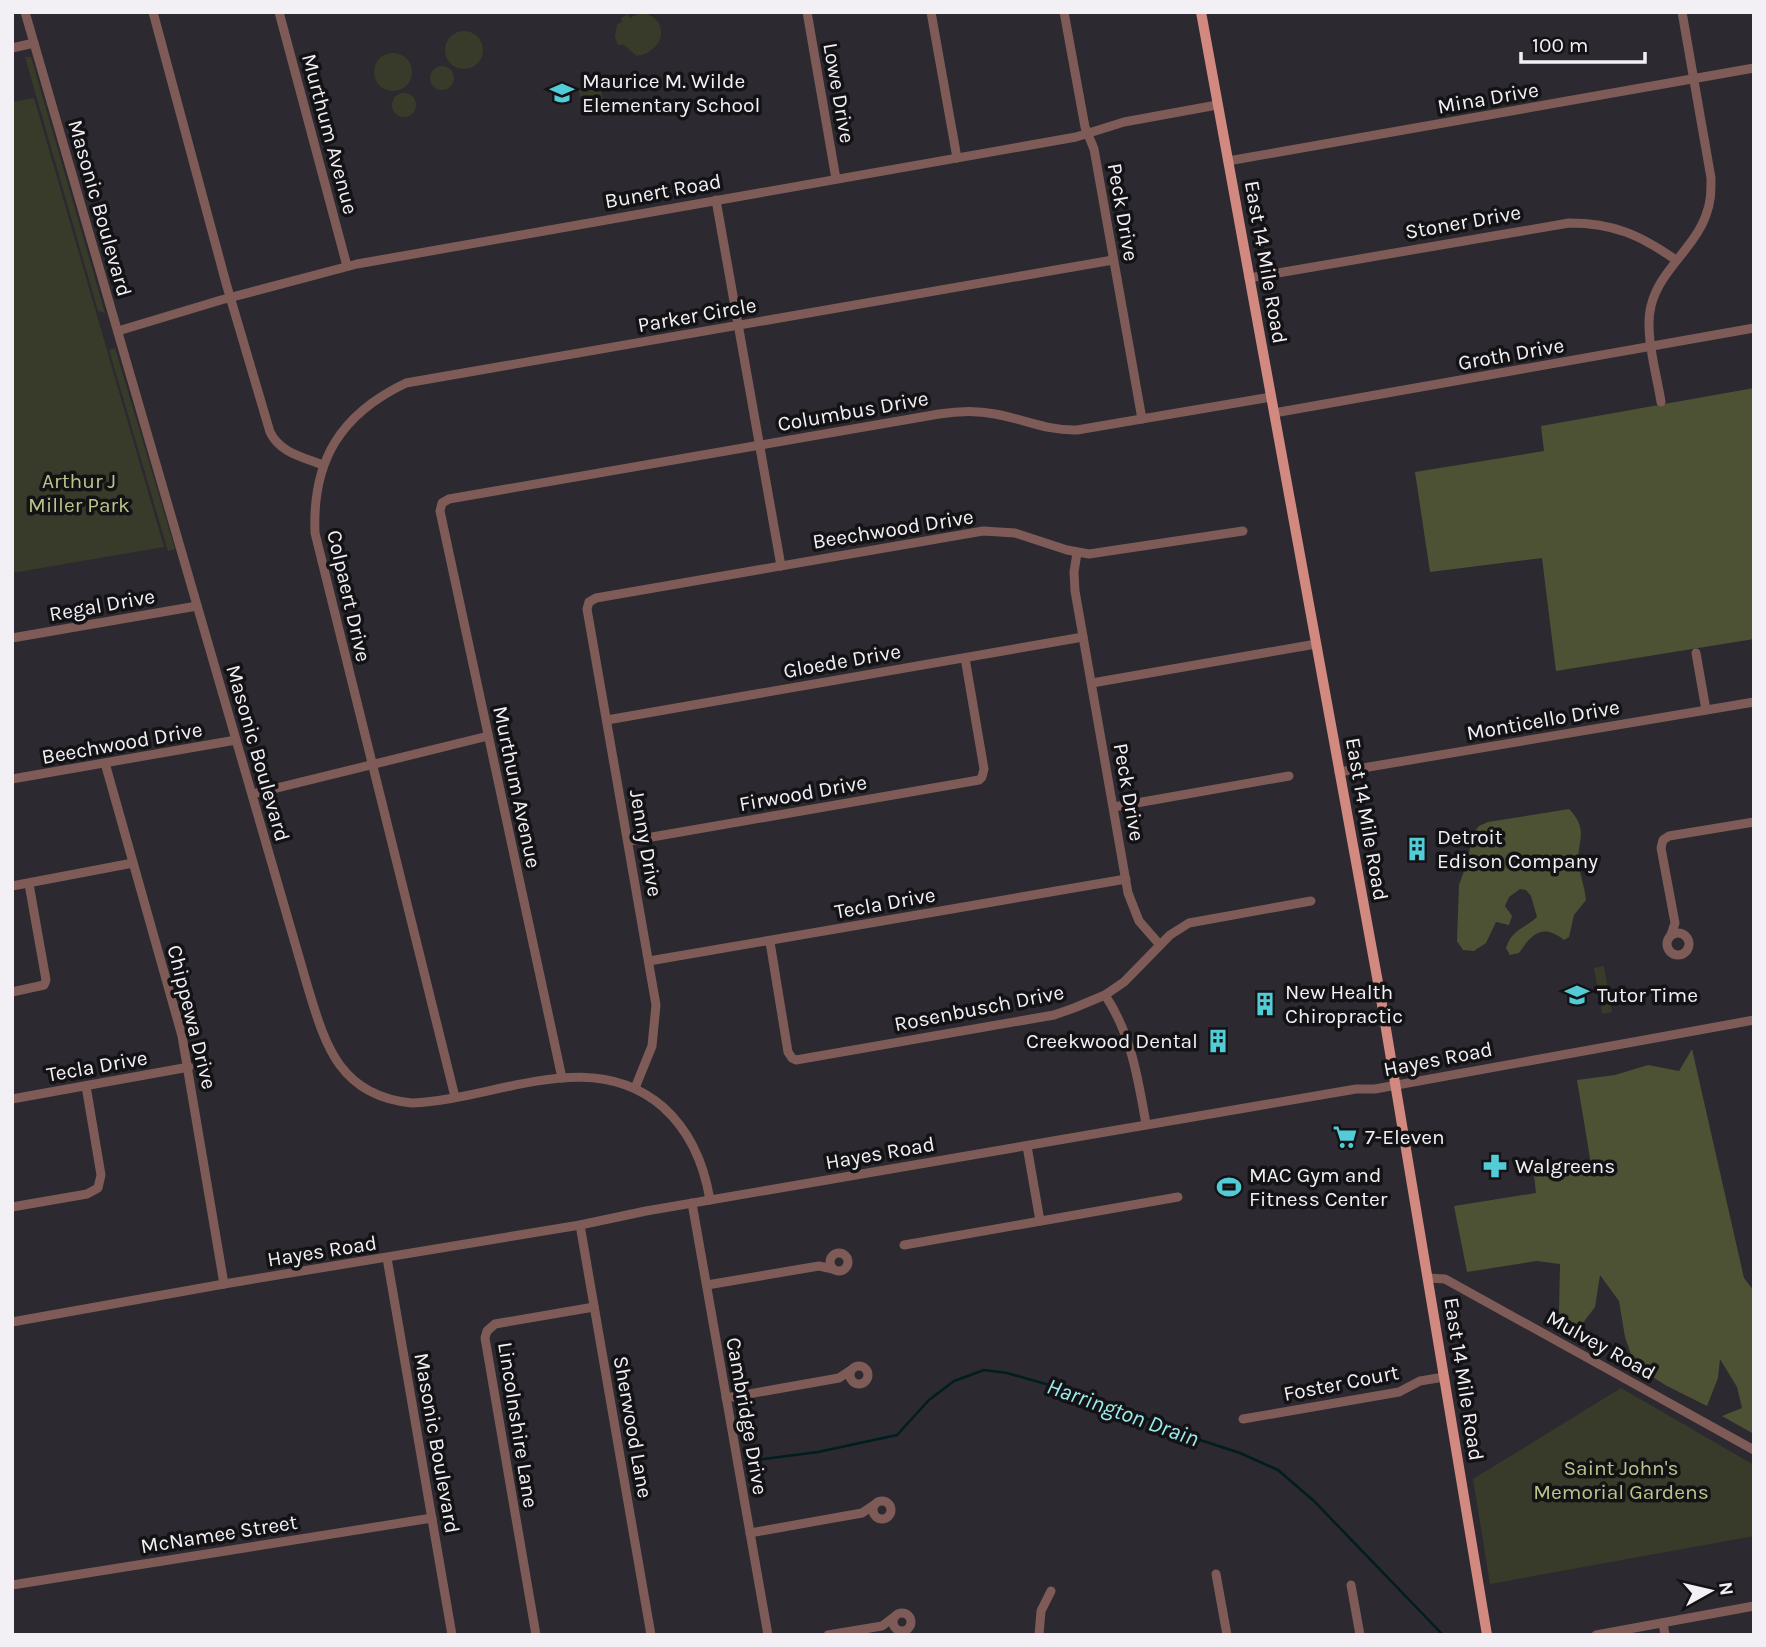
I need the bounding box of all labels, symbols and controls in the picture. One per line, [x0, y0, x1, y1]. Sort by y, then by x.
scale bar [1521, 21, 1645, 65]
text: 100 m [1532, 33, 1589, 57]
street label: Lowe Drive [818, 41, 860, 145]
street label: Murthum Avenue [297, 51, 363, 217]
place label: Maurice M. Wilde Elementary School [582, 69, 760, 117]
street label: Mina Drive [1436, 77, 1540, 119]
school or university icon: Maurice M. Wilde Elementary School [548, 79, 576, 107]
street label: Masonic Boulevard [63, 117, 137, 299]
street label: Peck Drive [1103, 161, 1143, 263]
street label: Bunert Road [603, 169, 723, 213]
street label: East 14 Mile Road [1240, 179, 1292, 345]
street label: Stoner Drive [1403, 200, 1523, 244]
street label: Parker Circle [636, 293, 758, 337]
street label: Groth Drive [1456, 333, 1566, 375]
street label: Columbus Drive [776, 386, 930, 436]
park label: Arthur J Miller Park [28, 469, 130, 517]
street label: Beechwood Drive [811, 504, 975, 554]
street label: Colpaert Drive [322, 528, 376, 664]
street label: Regal Drive [47, 584, 157, 626]
street label: Gloede Drive [781, 639, 903, 683]
street label: Masonic Boulevard [221, 662, 295, 844]
street label: Monticello Drive [1465, 695, 1621, 745]
street label: Murthum Avenue [488, 704, 546, 870]
street label: Beechwood Drive [40, 717, 204, 769]
street label: East 14 Mile Road [1341, 736, 1393, 902]
street label: Peck Drive [1109, 741, 1149, 843]
street label: Firwood Drive [737, 770, 869, 816]
street label: Jenny Drive [625, 788, 667, 898]
place label: Detroit Edison Company [1437, 825, 1598, 873]
building icon: Detroit Edison Company [1403, 835, 1431, 863]
street label: Tecla Drive [833, 882, 937, 924]
street label: Chippewa Drive [162, 942, 222, 1092]
street label: Rosenbusch Drive [892, 980, 1066, 1036]
place label: New Health Chiropractic [1285, 980, 1403, 1028]
school or university icon: Tutor Time [1563, 981, 1591, 1009]
place label: Tutor Time [1597, 983, 1698, 1007]
building icon: New Health Chiropractic [1251, 990, 1279, 1018]
building icon: Creekwood Dental [1204, 1027, 1232, 1055]
place label: Creekwood Dental [1026, 1029, 1198, 1053]
street label: Hayes Road [1381, 1037, 1495, 1081]
street label: Tecla Drive [45, 1045, 149, 1087]
supermarket icon: 7-Eleven [1331, 1123, 1359, 1151]
place label: 7-Eleven [1365, 1125, 1445, 1149]
street label: Hayes Road [823, 1132, 937, 1174]
pharmacy icon: Walgreens [1481, 1152, 1509, 1180]
place label: Walgreens [1515, 1154, 1615, 1178]
place label: MAC Gym and Fitness Center [1249, 1163, 1388, 1211]
sports icon: MAC Gym and Fitness Center [1215, 1173, 1243, 1201]
street label: Hayes Road [266, 1231, 378, 1271]
street label: East 14 Mile Road [1439, 1296, 1489, 1462]
street label: Mulvey Road [1542, 1305, 1660, 1385]
street label: Cambridge Drive [721, 1335, 773, 1497]
street label: Lincolnshire Lane [493, 1340, 543, 1510]
street label: Masonic Boulevard [409, 1351, 465, 1535]
street label: Sherwood Lane [609, 1354, 657, 1500]
street label: Foster Court [1281, 1360, 1401, 1406]
water label: Harrington Drain [1043, 1372, 1203, 1453]
park label: Saint John's Memorial Gardens [1533, 1456, 1709, 1504]
street label: McNamee Street [139, 1510, 299, 1558]
north arrow [1675, 1556, 1745, 1626]
text: N [1714, 1580, 1738, 1597]

